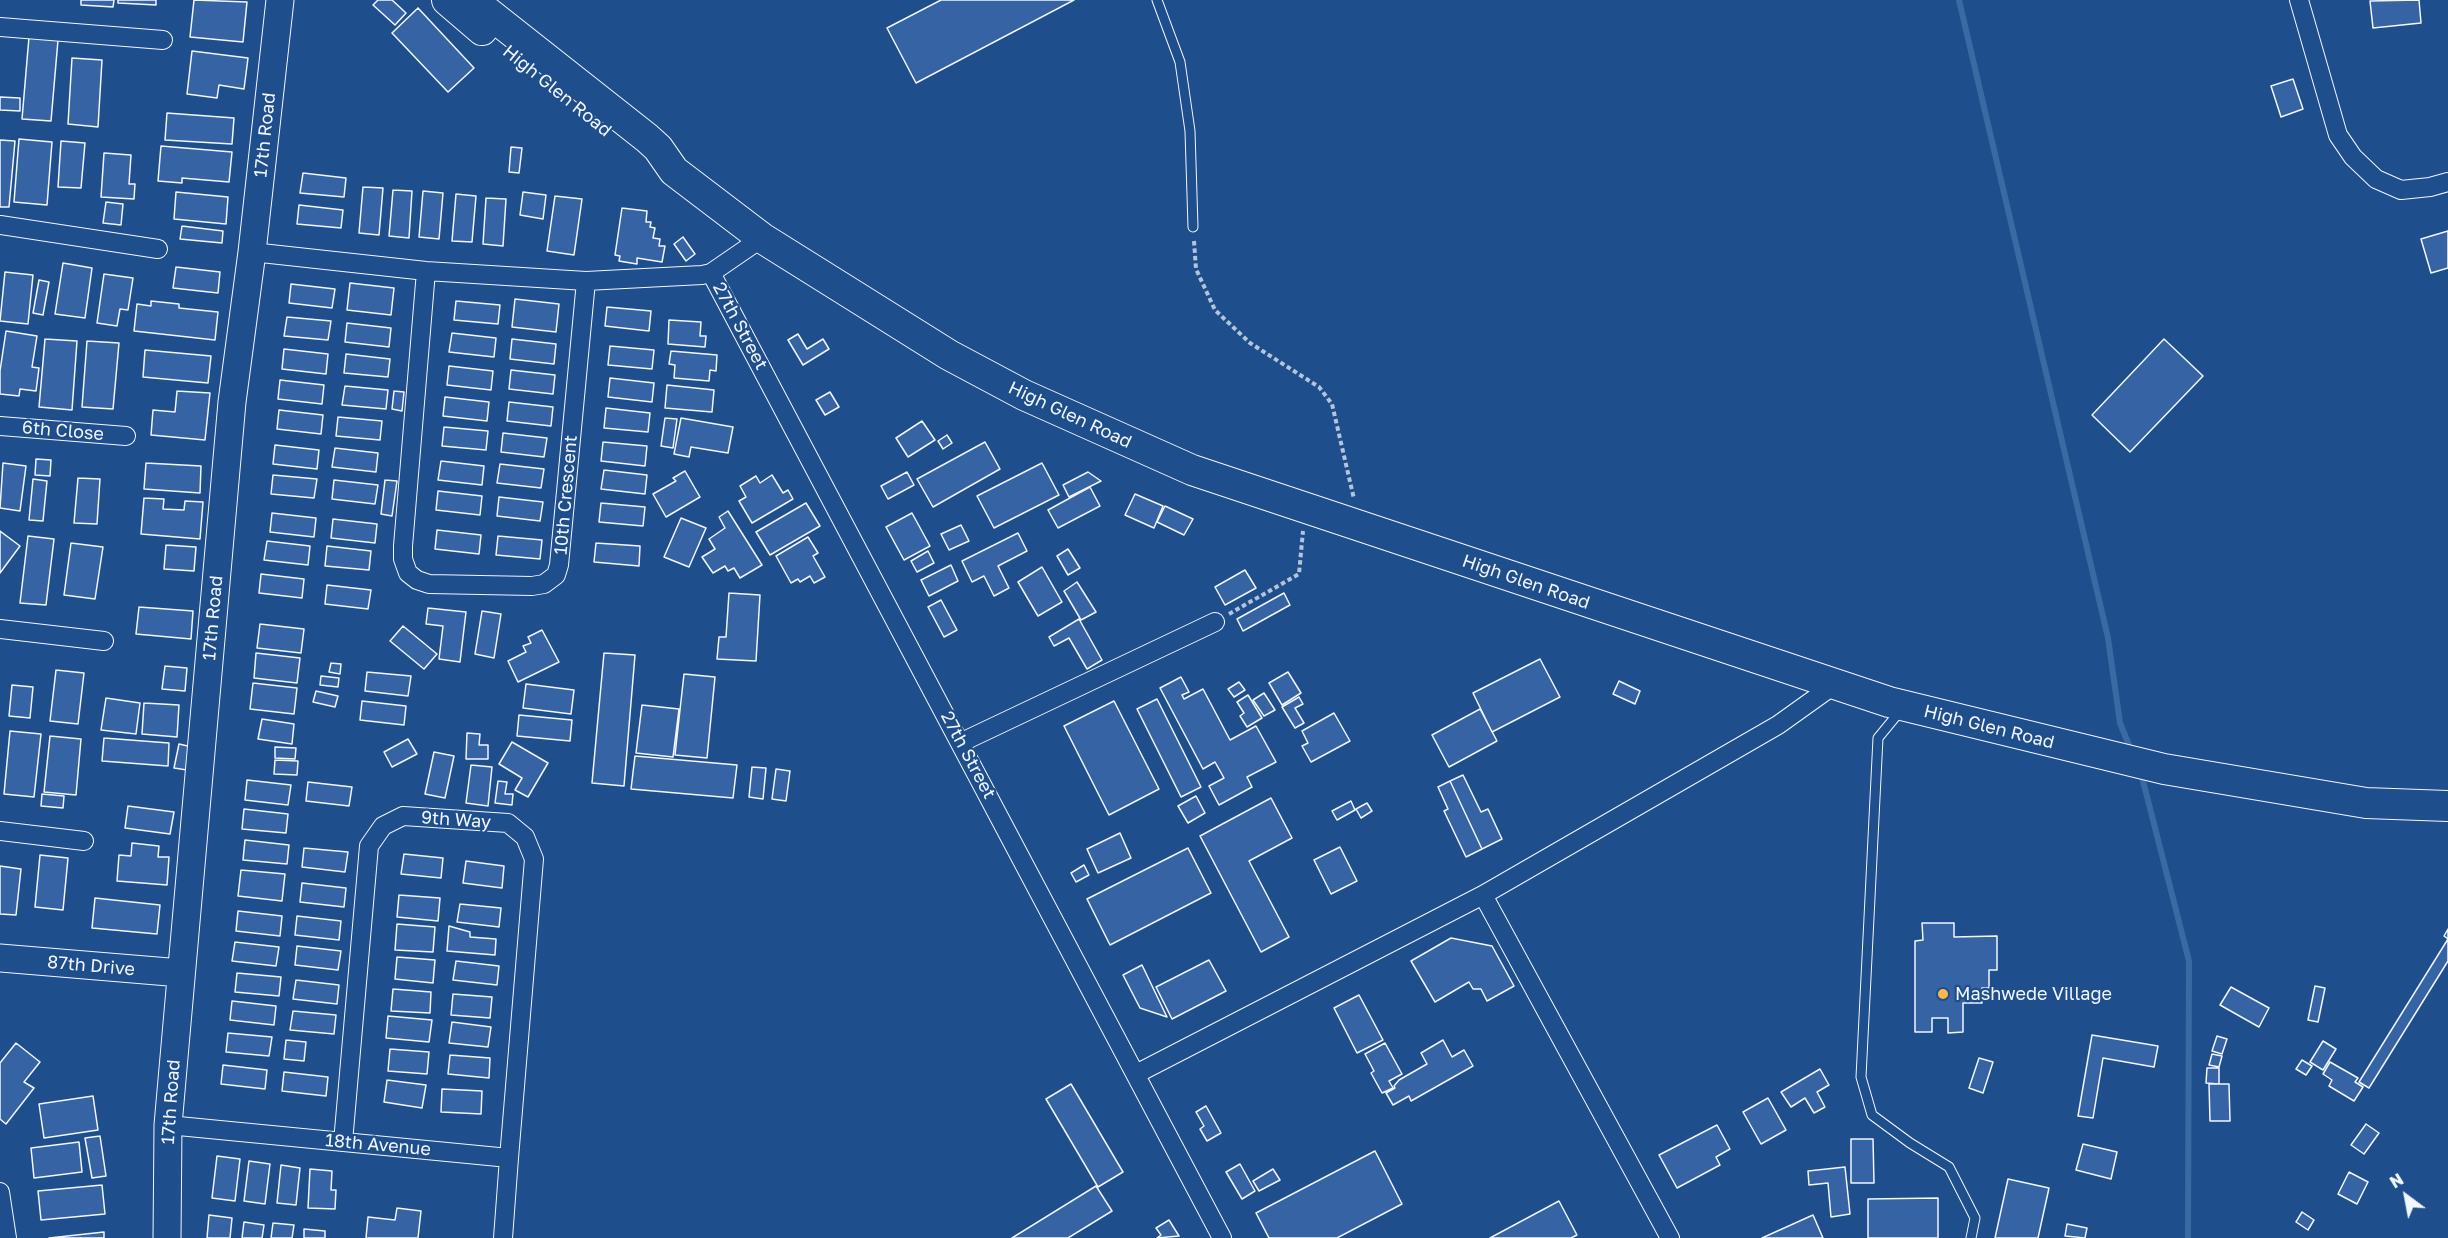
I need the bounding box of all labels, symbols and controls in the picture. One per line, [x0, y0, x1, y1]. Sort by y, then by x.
street label: High Glen Road [498, 41, 616, 141]
street label: 17th Road [250, 92, 280, 178]
street label: 27th Street [708, 279, 772, 373]
street label: High Glen Road [1005, 377, 1135, 453]
street label: 6th Close [21, 417, 105, 445]
street label: 10th Crescent [550, 434, 582, 556]
street label: High Glen Road [1459, 550, 1593, 614]
street label: 17th Road [199, 575, 227, 661]
street label: High Glen Road [1922, 700, 2056, 754]
street label: 27th Street [936, 708, 1000, 802]
street label: 9th Way [420, 807, 492, 833]
street label: 87th Drive [46, 951, 136, 981]
place label: Mashwede Village [1955, 983, 2112, 1005]
marker: Mashwede Village [1936, 987, 1950, 1001]
street label: 17th Road [157, 1059, 185, 1145]
street label: 18th Avenue [324, 1130, 432, 1160]
north arrow [2376, 1166, 2436, 1226]
text: N [2386, 1169, 2407, 1192]

